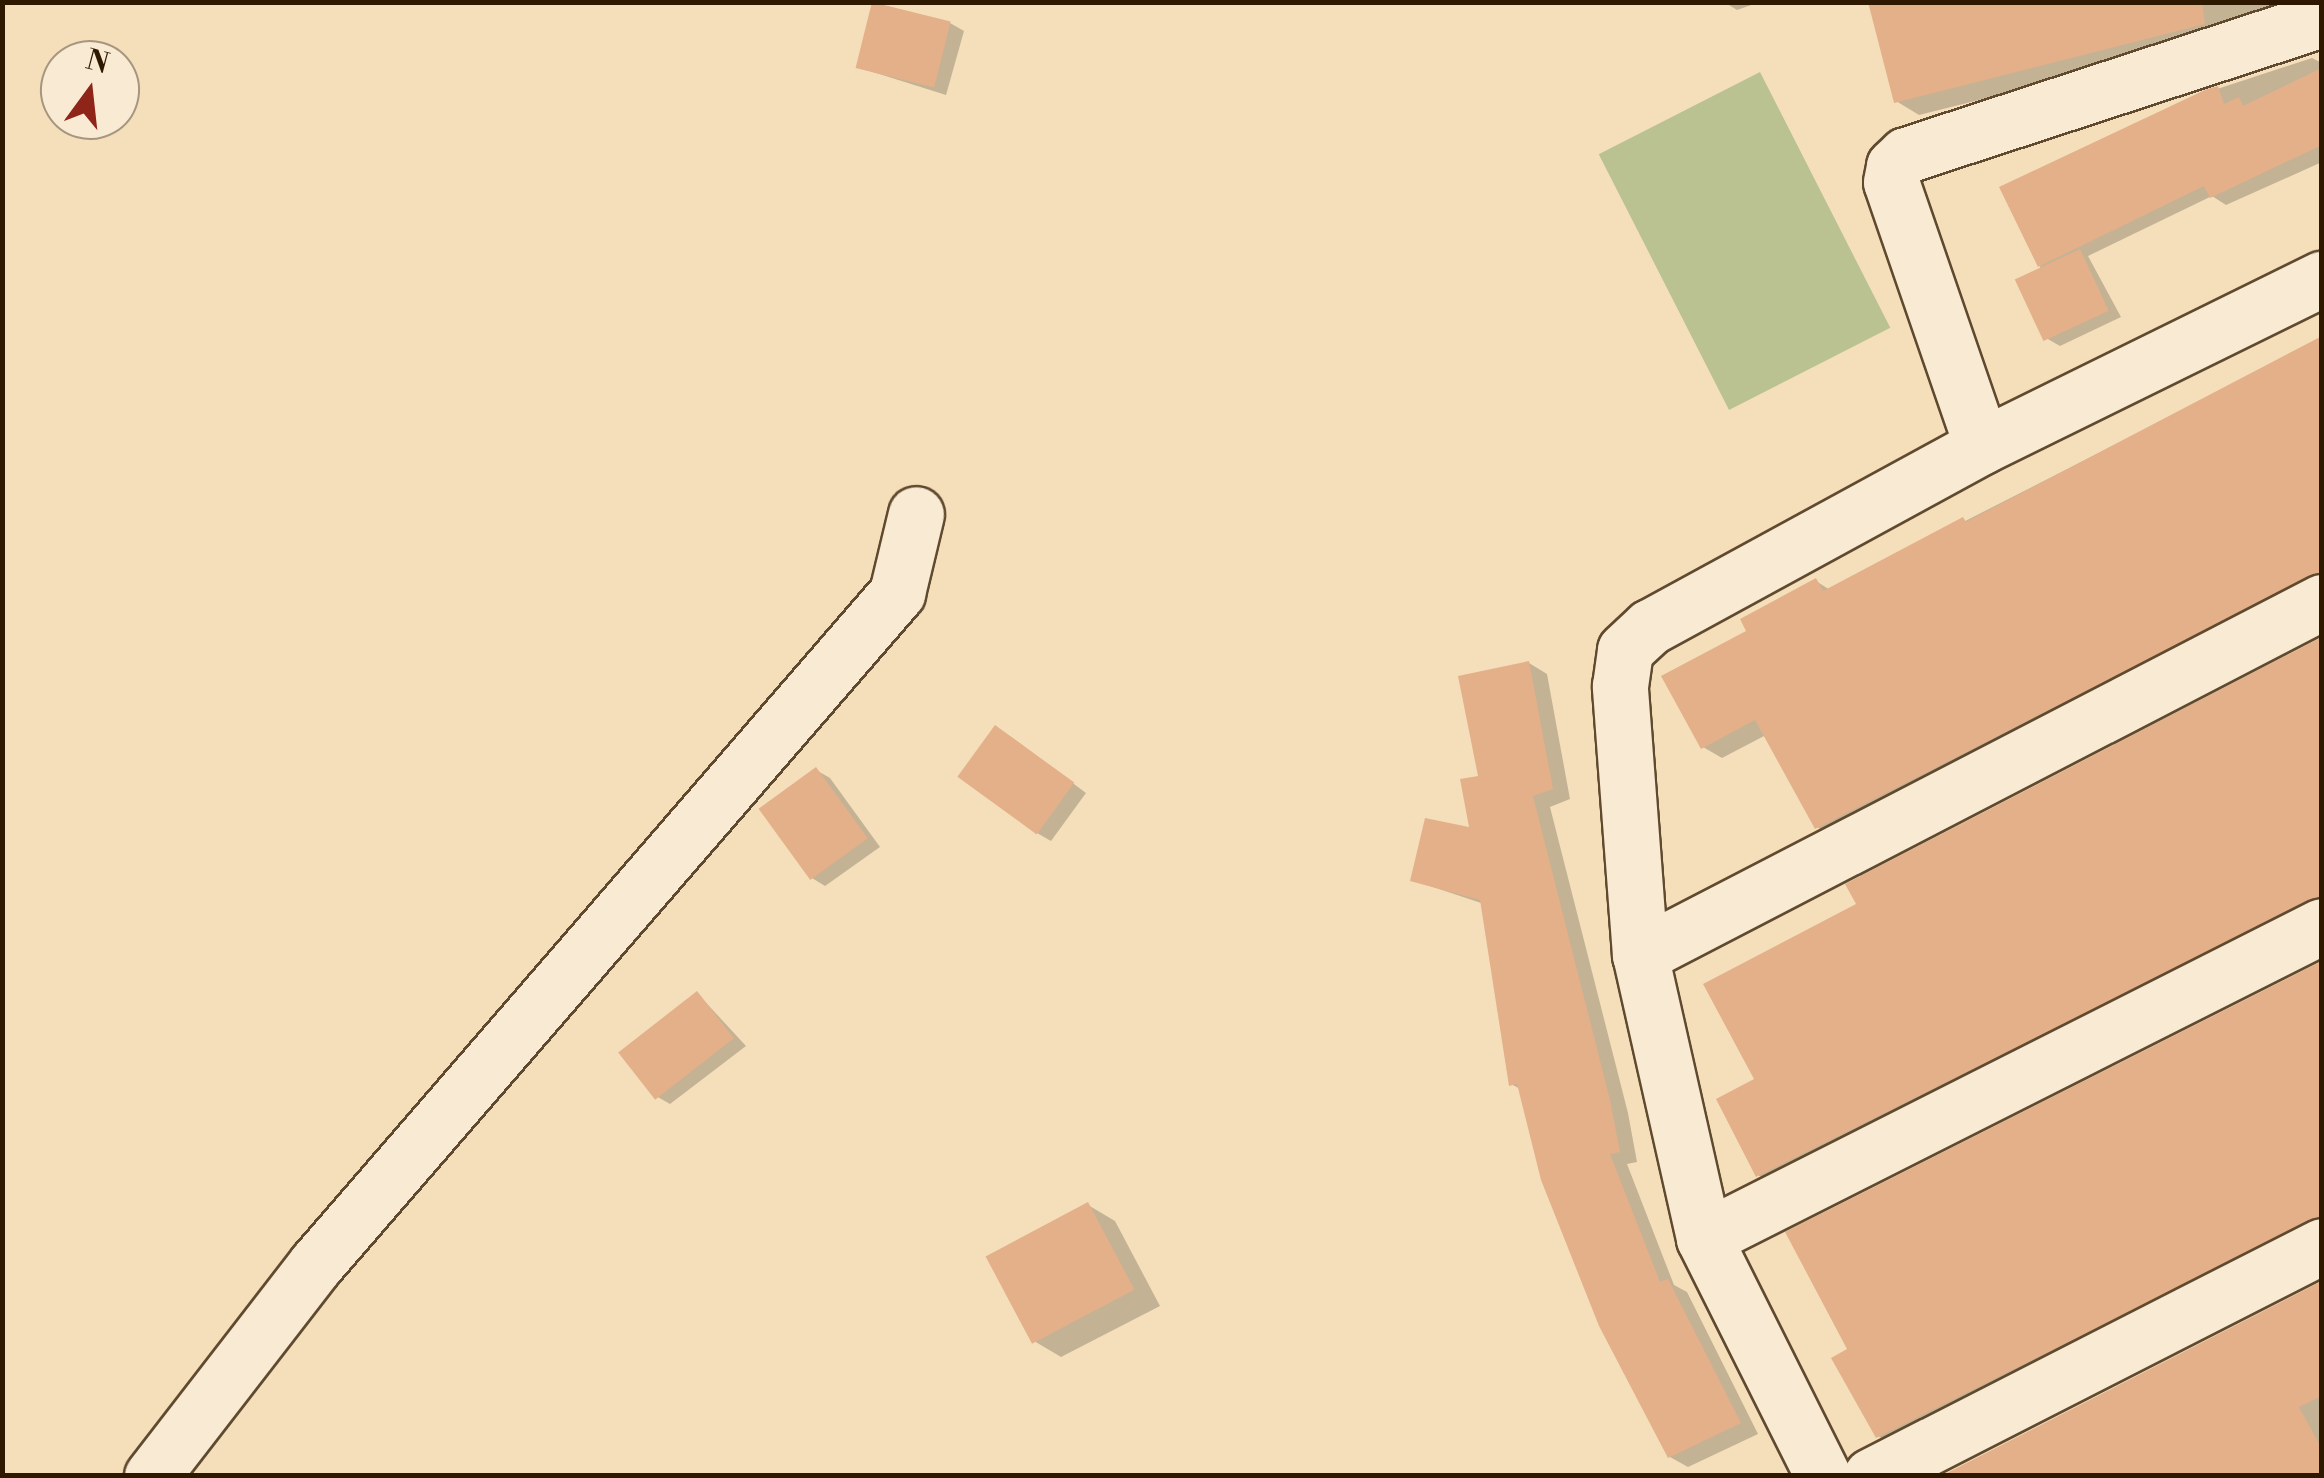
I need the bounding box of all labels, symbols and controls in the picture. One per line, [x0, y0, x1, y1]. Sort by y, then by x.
north arrow [40, 40, 140, 140]
text: N [82, 43, 113, 82]

